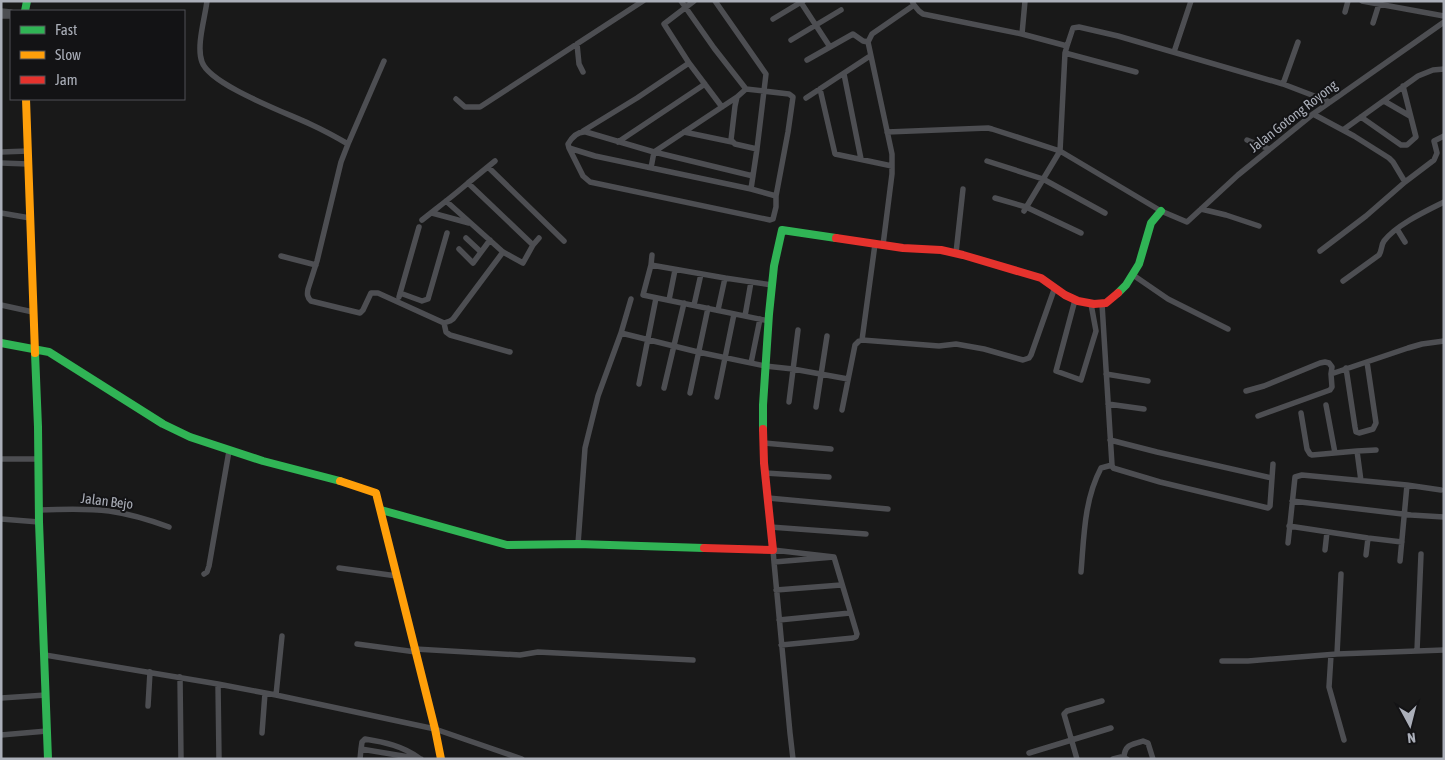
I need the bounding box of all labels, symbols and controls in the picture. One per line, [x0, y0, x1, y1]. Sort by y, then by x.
legend [10, 10, 185, 100]
text: Fast [55, 21, 77, 38]
text: Slow [55, 46, 81, 63]
text: Jam [55, 71, 78, 88]
street label: Jalan Gotong Royong [1246, 77, 1340, 155]
street label: Jalan Bejo [80, 490, 134, 512]
north arrow [1385, 700, 1435, 750]
text: N [1407, 729, 1417, 746]

